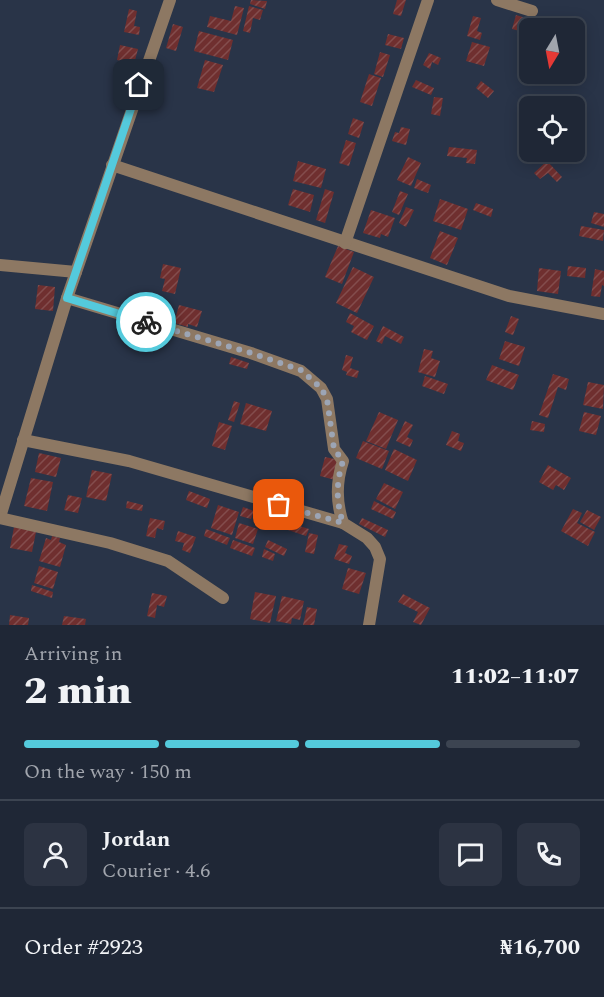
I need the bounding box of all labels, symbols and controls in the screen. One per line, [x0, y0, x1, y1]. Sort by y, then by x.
north arrow [519, 18, 585, 84]
map controls [519, 18, 585, 162]
pin [113, 59, 164, 110]
icon: home [122, 68, 155, 101]
button: locate [519, 96, 585, 162]
courier [116, 292, 176, 352]
icon: bike [130, 306, 163, 339]
pin [253, 479, 304, 530]
icon: bag [262, 488, 295, 521]
text: Arriving in [24, 639, 122, 669]
text: 11:02–11:07 [451, 660, 580, 693]
text: 2 min [24, 662, 132, 721]
text: On the way · 150 m [24, 757, 192, 787]
button: person [24, 823, 87, 886]
text: Jordan [102, 823, 170, 856]
button: chat [439, 823, 502, 886]
button: phone [517, 823, 580, 886]
text: Courier · 4.6 [102, 856, 210, 886]
text: Order #2923 [24, 931, 143, 964]
text: ₦16,700 [500, 931, 580, 964]

